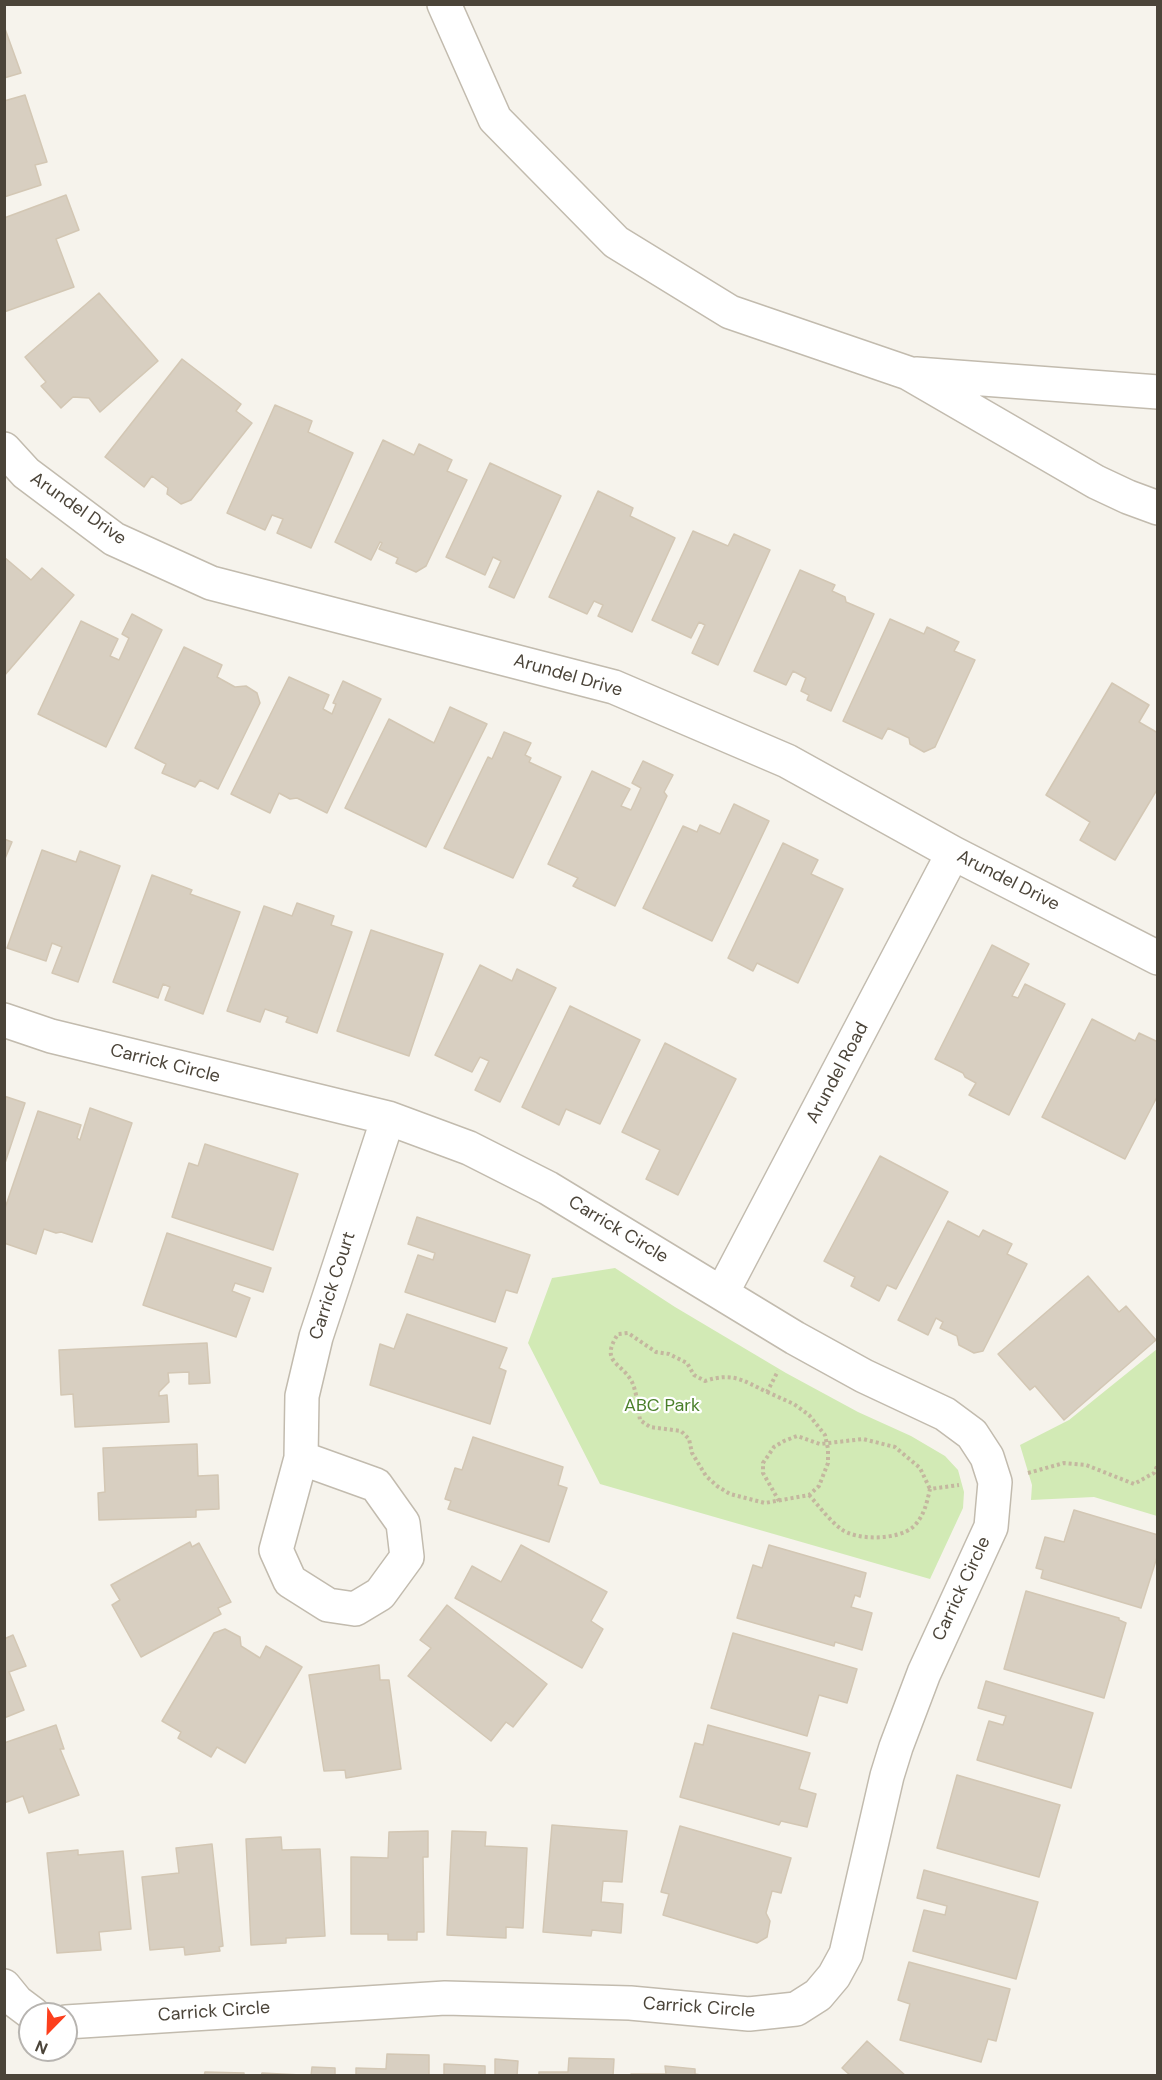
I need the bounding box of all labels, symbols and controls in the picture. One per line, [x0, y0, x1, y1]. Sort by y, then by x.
street label: Arundel Drive [26, 468, 130, 550]
street label: Arundel Drive [511, 650, 625, 702]
street label: Arundel Drive [953, 846, 1063, 916]
street label: Arundel Road [802, 1019, 874, 1127]
street label: Carrick Circle [108, 1040, 222, 1088]
street label: Carrick Circle [564, 1192, 672, 1268]
street label: Carrick Court [305, 1229, 361, 1343]
park label: ABC Park [624, 1395, 700, 1417]
street label: Carrick Circle [928, 1533, 996, 1645]
street label: Carrick Circle [642, 1993, 756, 2023]
street label: Carrick Circle [157, 1997, 271, 2027]
north arrow [18, 2002, 78, 2062]
text: N [32, 2035, 51, 2059]

